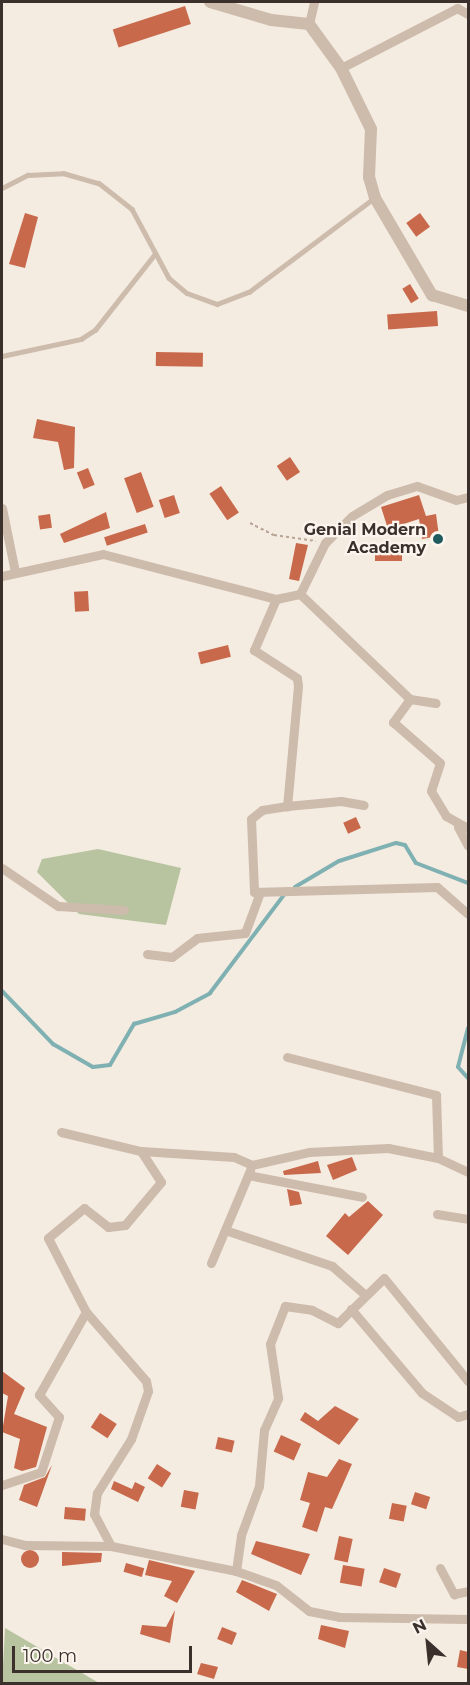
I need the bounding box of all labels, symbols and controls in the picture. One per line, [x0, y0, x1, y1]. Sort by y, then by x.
place label: Genial Modern Academy [304, 520, 426, 558]
marker: Genial Modern Academy [431, 532, 445, 546]
north arrow [398, 1613, 458, 1673]
text: N [410, 1615, 430, 1638]
scale bar [15, 1634, 195, 1672]
text: 100 m [23, 1645, 77, 1667]

